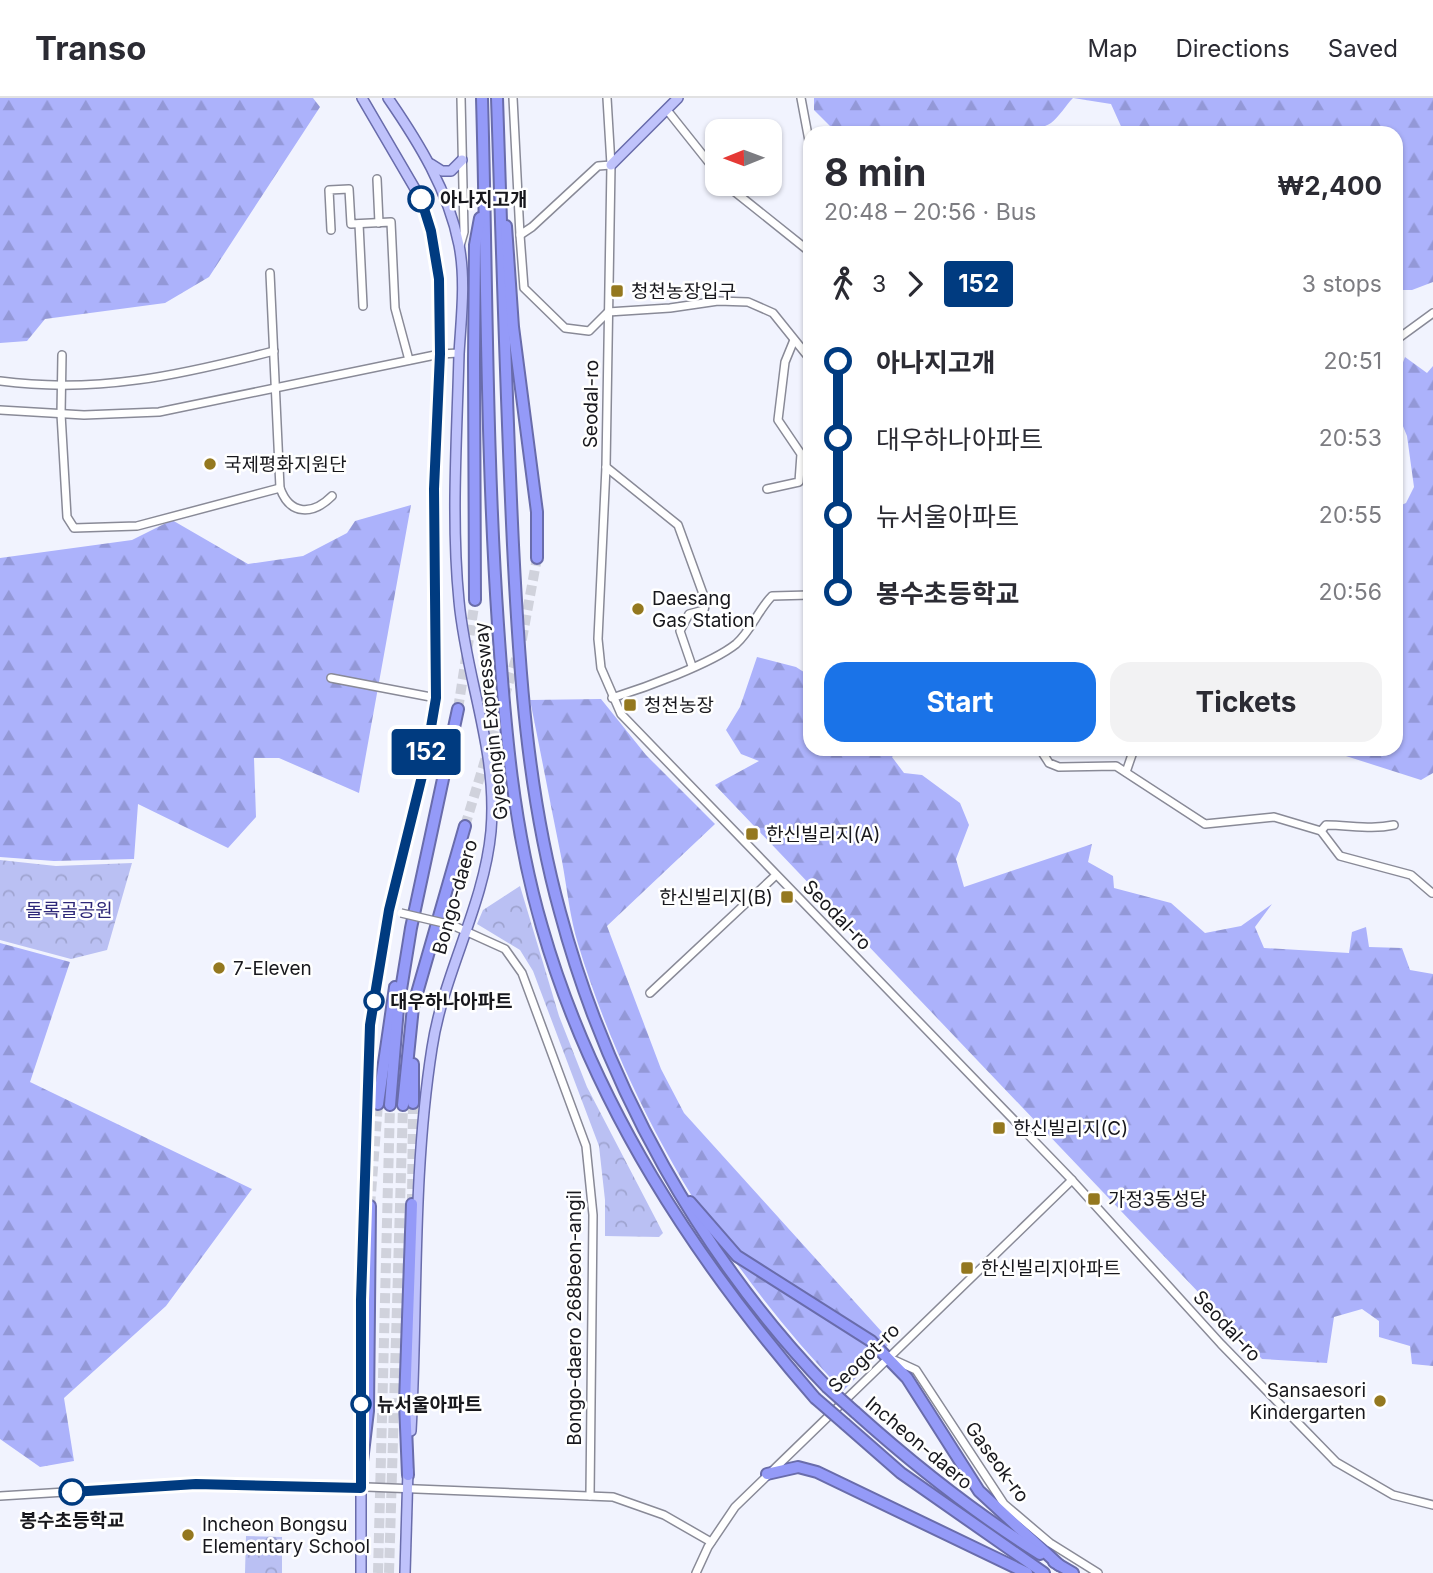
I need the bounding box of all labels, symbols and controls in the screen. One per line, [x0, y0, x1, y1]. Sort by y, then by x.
text: Transo [35, 28, 147, 68]
text: Map [1088, 34, 1137, 63]
text: Directions [1175, 34, 1290, 63]
text: Saved [1328, 34, 1398, 63]
north arrow [705, 119, 782, 196]
map controls [705, 119, 782, 196]
text: 8 min [824, 149, 926, 195]
text: ₩2,400 [1277, 170, 1382, 201]
marker: 아나지고개 [408, 186, 434, 212]
place label: 아나지고개 [440, 188, 527, 211]
text: 20:48 – 20:56 · Bus [824, 198, 1036, 226]
icon: walk [824, 265, 862, 303]
icon: forward [896, 265, 934, 303]
text: 152 [958, 269, 999, 298]
text: 3 [872, 270, 886, 298]
text: 3 stops [1302, 270, 1382, 298]
place label: 청천농장입구 [631, 280, 736, 303]
marker: 청천농장입구 [609, 283, 625, 299]
text: 아나지고개 [876, 347, 996, 378]
text: 20:51 [1324, 347, 1382, 375]
street label: Seodal-ro [579, 360, 603, 448]
text: 대우하나아파트 [876, 424, 1043, 455]
text: 20:53 [1319, 424, 1382, 452]
place label: 국제평화지원단 [224, 453, 347, 476]
marker: 국제평화지원단 [202, 456, 218, 472]
text: 뉴서울아파트 [876, 501, 1020, 532]
text: 20:55 [1319, 501, 1382, 529]
text: 봉수초등학교 [876, 578, 1020, 609]
text: 20:56 [1319, 578, 1382, 606]
place label: Daesang Gas Station [652, 587, 755, 632]
marker: Daesang Gas Station [630, 601, 646, 617]
street label: Gyeongin Expressway [469, 621, 513, 821]
button: Start [824, 662, 1096, 742]
button: Tickets [1110, 662, 1382, 742]
place label: 청천농장 [644, 694, 714, 717]
marker: 청천농장 [622, 697, 638, 713]
line badge: 152 [386, 729, 466, 775]
text: 152 [406, 737, 446, 766]
place label: 한신빌리지(A) [766, 823, 880, 846]
marker: 한신빌리지(A) [744, 826, 760, 842]
street label: Bongo-daero [428, 837, 482, 957]
street label: Seodal-ro [798, 875, 876, 955]
place label: 한신빌리지(B) [659, 886, 773, 909]
marker: 한신빌리지(B) [779, 889, 795, 905]
park label: 돌록골공원 [25, 899, 113, 922]
place label: 7-Eleven [233, 957, 312, 980]
marker: 7-Eleven [211, 960, 227, 976]
place label: 대우하나아파트 [390, 990, 512, 1013]
marker: 대우하나아파트 [364, 991, 384, 1011]
place label: 한신빌리지(C) [1013, 1117, 1128, 1140]
marker: 한신빌리지(C) [991, 1120, 1007, 1136]
place label: 가정3동성당 [1108, 1188, 1207, 1211]
street label: Bongo-daero 268beon-angil [563, 1190, 586, 1446]
marker: 가정3동성당 [1086, 1191, 1102, 1207]
place label: 한신빌리지아파트 [981, 1257, 1121, 1280]
marker: 한신빌리지아파트 [959, 1260, 975, 1276]
street label: Seodal-ro [1188, 1286, 1266, 1366]
street label: Seogot-ro [823, 1318, 905, 1398]
place label: Sansaesori Kindergarten [1249, 1379, 1366, 1424]
street label: Incheon-daero [861, 1392, 977, 1494]
place label: 뉴서울아파트 [377, 1393, 482, 1416]
marker: Sansaesori Kindergarten [1372, 1393, 1388, 1409]
marker: 뉴서울아파트 [351, 1394, 371, 1414]
street label: Gaseok-ro [960, 1417, 1034, 1507]
marker: 봉수초등학교 [59, 1479, 85, 1505]
place label: 봉수초등학교 [20, 1509, 124, 1532]
place label: Incheon Bongsu Elementary School [202, 1513, 370, 1558]
marker: Incheon Bongsu Elementary School [180, 1527, 196, 1543]

